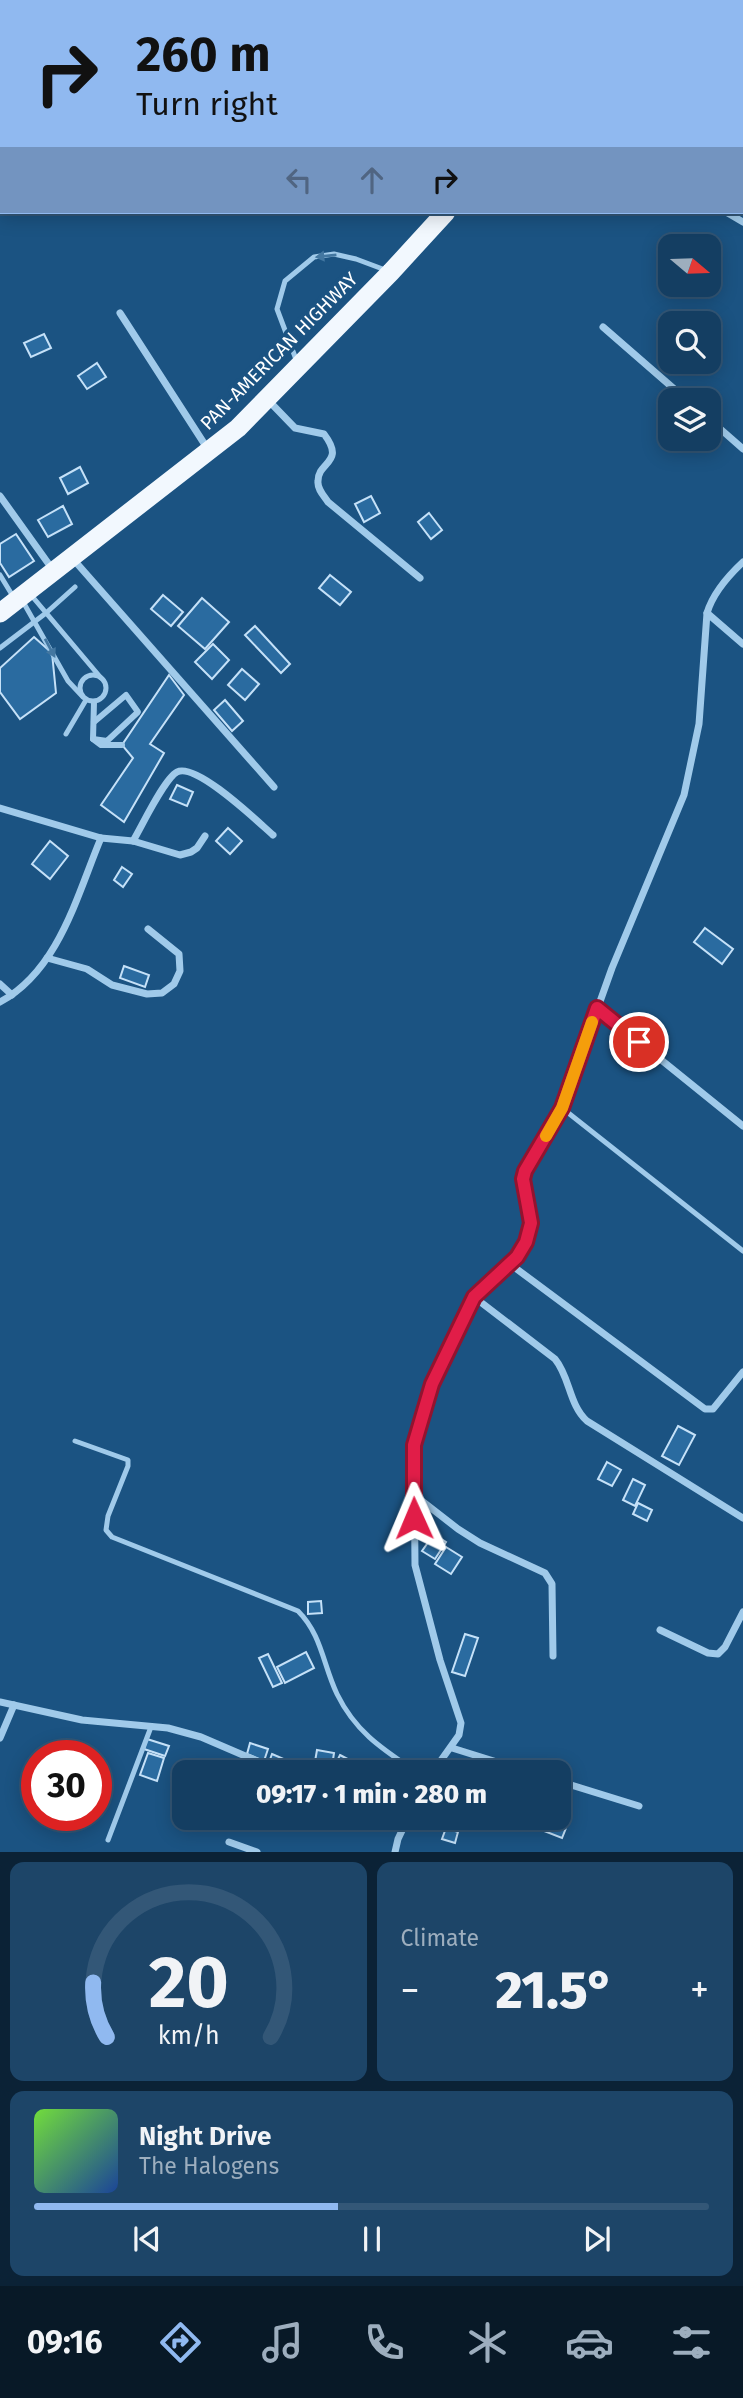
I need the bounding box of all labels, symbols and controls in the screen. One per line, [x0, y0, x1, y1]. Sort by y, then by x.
text: 260 m [136, 25, 271, 84]
icon: right [21, 28, 112, 119]
text: Turn right [136, 85, 278, 123]
icon: left [280, 161, 318, 199]
icon: ahead [353, 161, 391, 199]
icon: right [426, 161, 464, 199]
north arrow [658, 234, 721, 298]
map controls [658, 234, 721, 451]
one-way arrow [315, 251, 337, 262]
street label: PAN-AMERICAN HIGHWAY [195, 267, 363, 435]
button: search [658, 311, 721, 374]
button: layers [658, 388, 721, 451]
one-way arrow [45, 638, 56, 658]
pin [609, 1012, 669, 1072]
icon: arrive [620, 1023, 658, 1061]
position arrow [377, 1481, 451, 1555]
speed limit sign: 30 [21, 1740, 112, 1831]
text: 09:17 · 1 min · 280 m [256, 1779, 487, 1810]
text: Climate [401, 1924, 479, 1952]
text: 20 [148, 1940, 228, 2027]
text: 21.5° [495, 1959, 614, 2022]
text: − [401, 1967, 420, 2013]
text: + [690, 1967, 709, 2013]
text: km/h [157, 2021, 219, 2051]
text: Night Drive [139, 2121, 271, 2152]
text: The Halogens [139, 2152, 279, 2180]
icon: previous [128, 2220, 166, 2258]
icon: pause [353, 2220, 391, 2258]
icon: next [578, 2220, 616, 2258]
icon: directions [156, 2318, 205, 2367]
icon: music [258, 2318, 307, 2367]
icon: phone [360, 2318, 409, 2367]
icon: climate [463, 2318, 512, 2367]
icon: car [565, 2318, 614, 2367]
icon: filters [667, 2318, 716, 2367]
text: 09:16 [27, 2323, 102, 2361]

